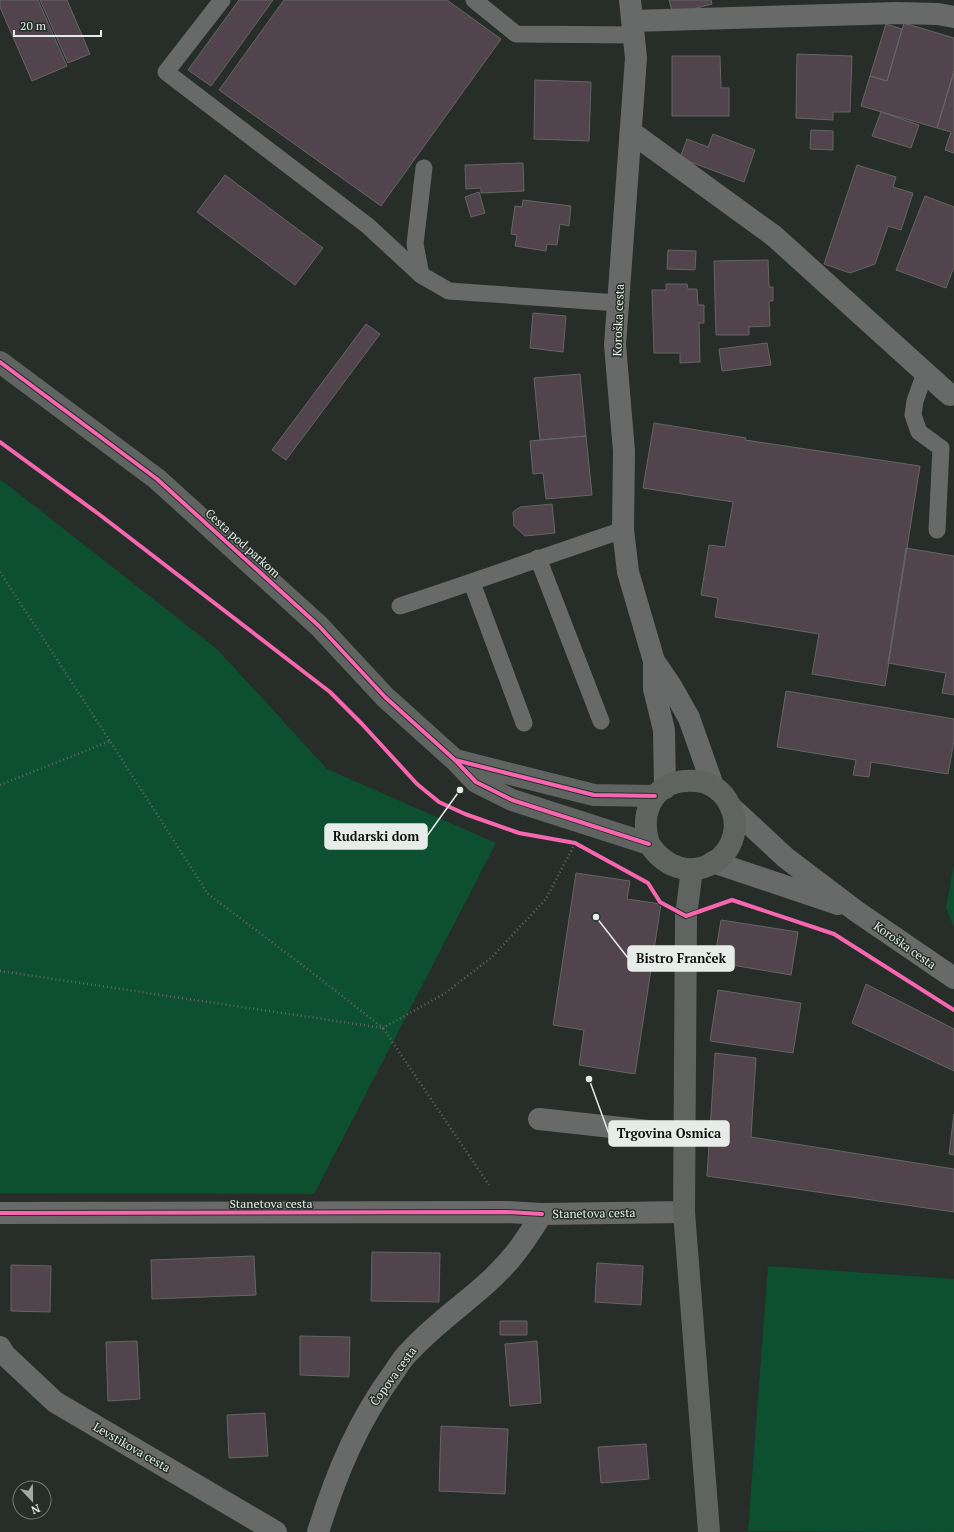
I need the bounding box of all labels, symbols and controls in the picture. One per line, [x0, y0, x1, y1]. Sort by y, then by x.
scale bar [14, 12, 101, 38]
text: 20 m [20, 18, 47, 33]
street label: Koroška cesta [609, 283, 627, 357]
street label: Cesta pod parkom [202, 505, 284, 581]
callout: Rudarski dom [325, 824, 427, 849]
text: Rudarski dom [333, 827, 419, 845]
street label: Koroška cesta [871, 918, 939, 972]
callout: Bistro Franček [628, 946, 734, 971]
text: Bistro Franček [636, 949, 726, 967]
callout: Trgovina Osmica [609, 1121, 729, 1146]
text: Trgovina Osmica [617, 1124, 722, 1142]
street label: Stanetova cesta [229, 1196, 313, 1211]
street label: Stanetova cesta [552, 1205, 636, 1221]
street label: Čopova cesta [367, 1343, 419, 1409]
street label: Levstikova cesta [91, 1419, 173, 1475]
north arrow [12, 1480, 52, 1520]
text: N [29, 1501, 42, 1518]

